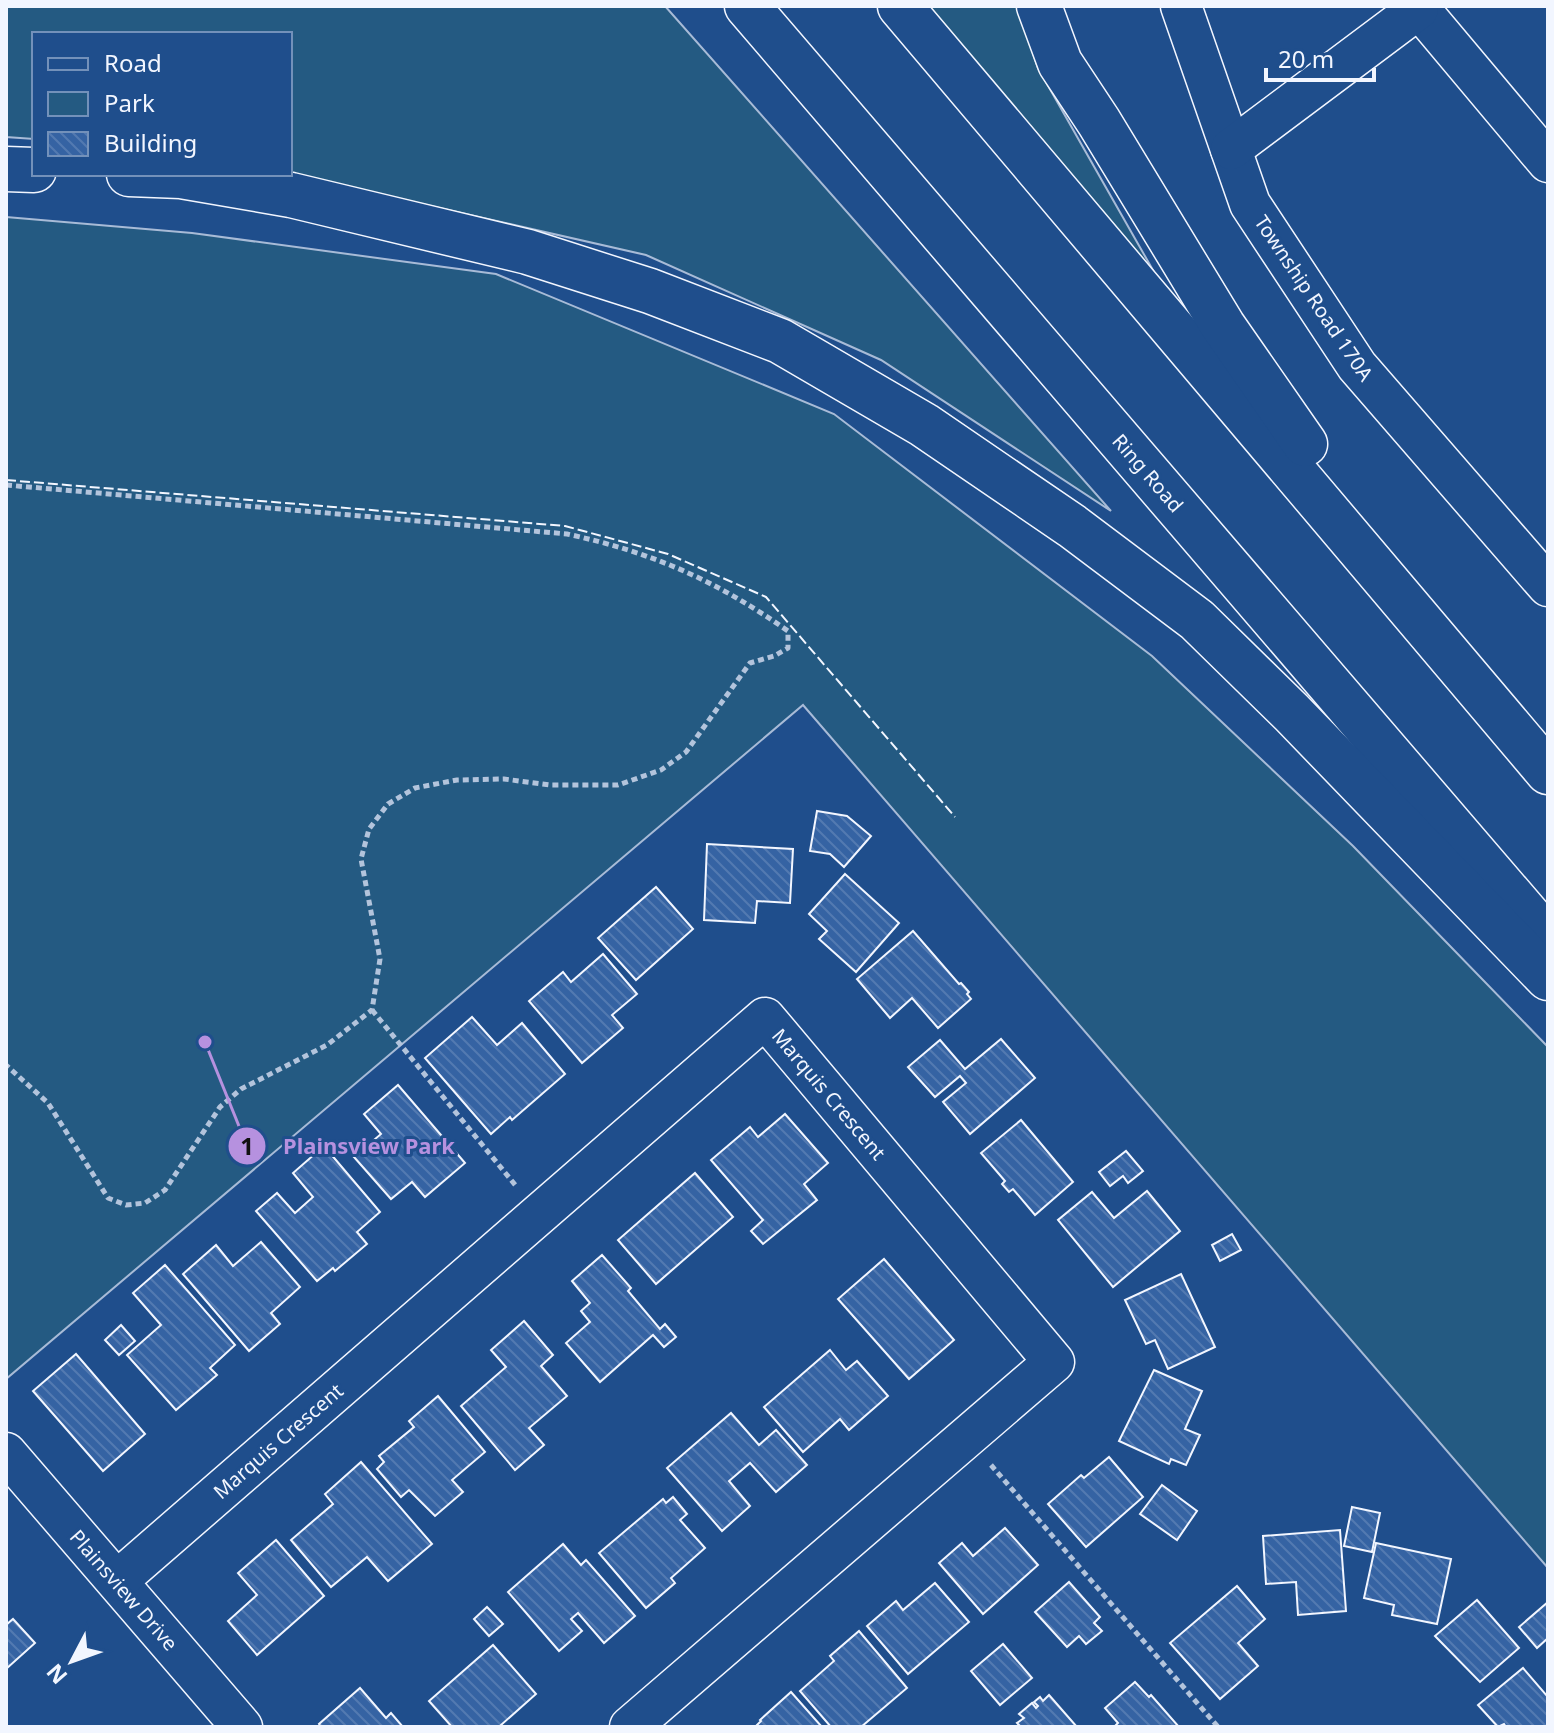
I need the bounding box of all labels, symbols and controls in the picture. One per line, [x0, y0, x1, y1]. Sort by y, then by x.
legend [32, 32, 292, 176]
scale bar [1266, 32, 1374, 82]
text: 20 m [1278, 42, 1334, 75]
text: Road [104, 46, 162, 79]
text: Park [104, 86, 155, 119]
text: Building [104, 126, 197, 159]
street label: Township Road 170A [1248, 210, 1380, 386]
street label: Ring Road [1106, 428, 1190, 518]
street label: Marquis Crescent [766, 1023, 892, 1165]
callout: Plainsview Park [227, 1123, 471, 1169]
text: 1 [240, 1129, 254, 1162]
text: Plainsview Park [283, 1130, 455, 1160]
street label: Marquis Crescent [207, 1377, 349, 1505]
street label: Plainsview Drive [64, 1524, 184, 1656]
north arrow [32, 1621, 112, 1701]
text: N [39, 1658, 73, 1691]

